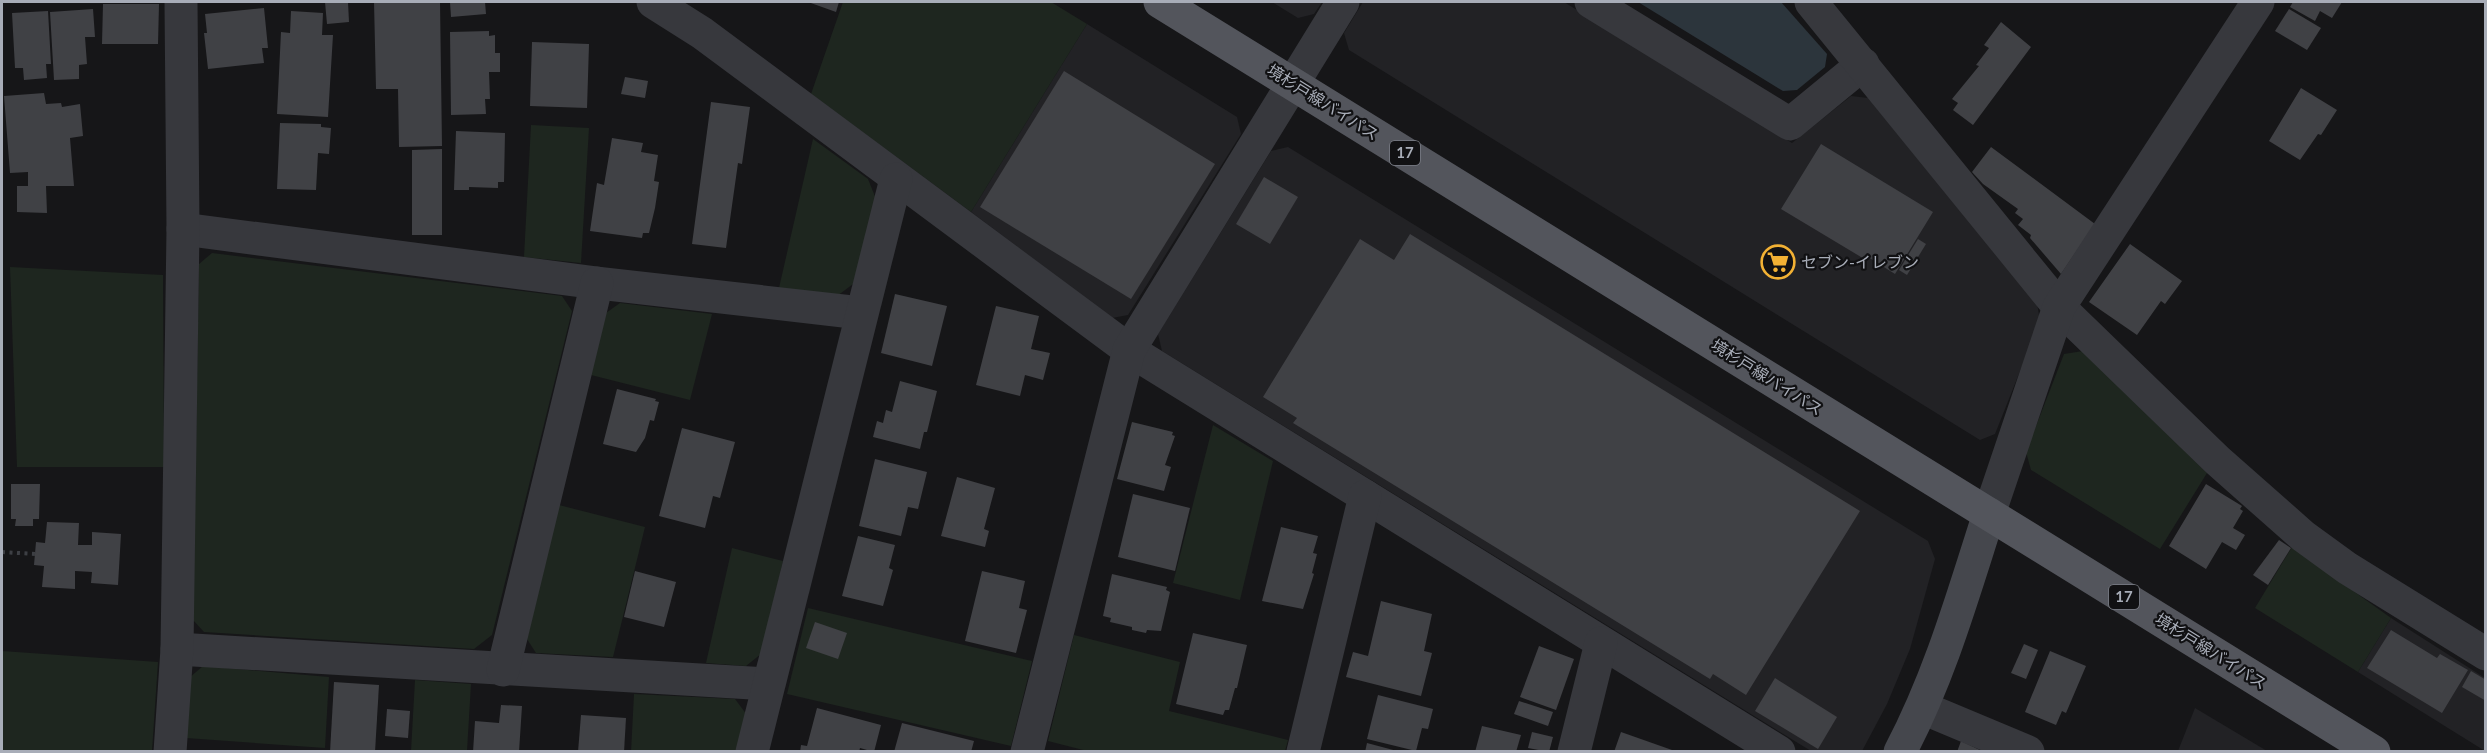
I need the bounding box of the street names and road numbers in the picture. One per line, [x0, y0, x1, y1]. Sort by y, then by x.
street label: 境杉戸線バイパス [1264, 60, 1382, 143]
road number: 17 [1390, 141, 1420, 165]
street label: 境杉戸線バイパス [1708, 335, 1826, 418]
road number: 17 [2109, 585, 2139, 609]
street label: 境杉戸線バイパス [2152, 609, 2270, 692]

